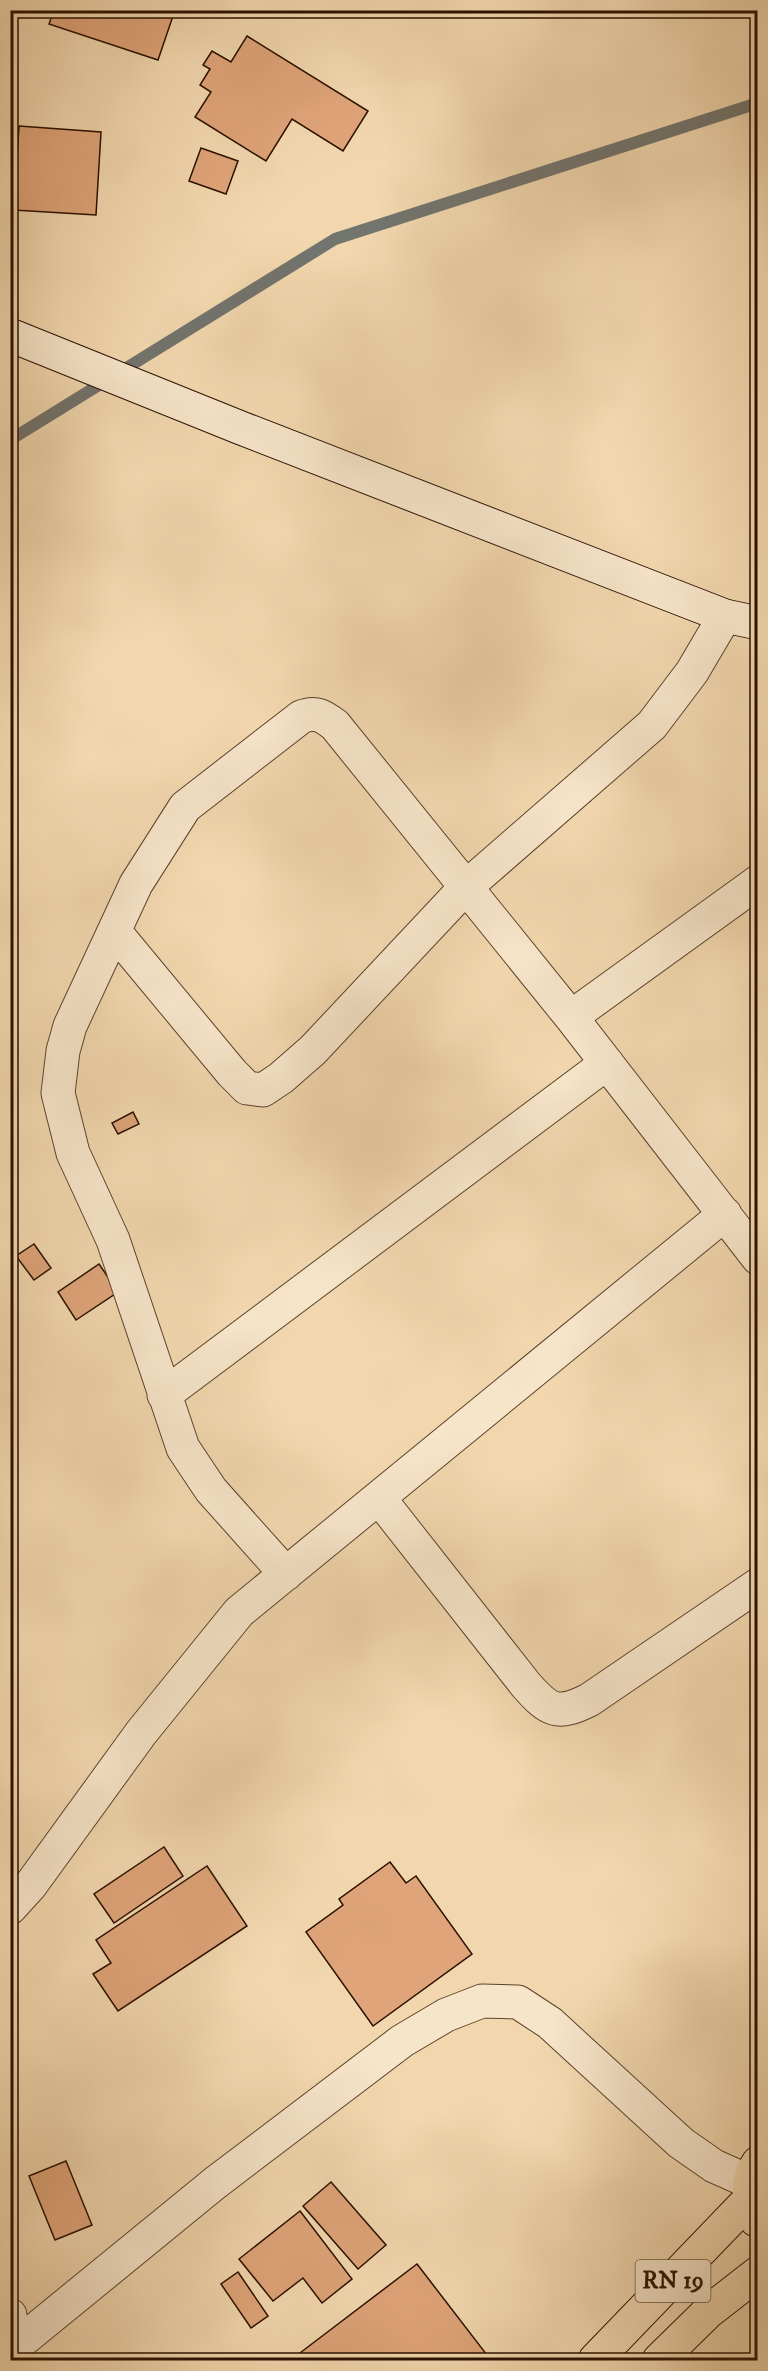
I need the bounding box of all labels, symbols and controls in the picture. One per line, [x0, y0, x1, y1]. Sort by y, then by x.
road number: RN 19 [636, 2260, 710, 2302]

